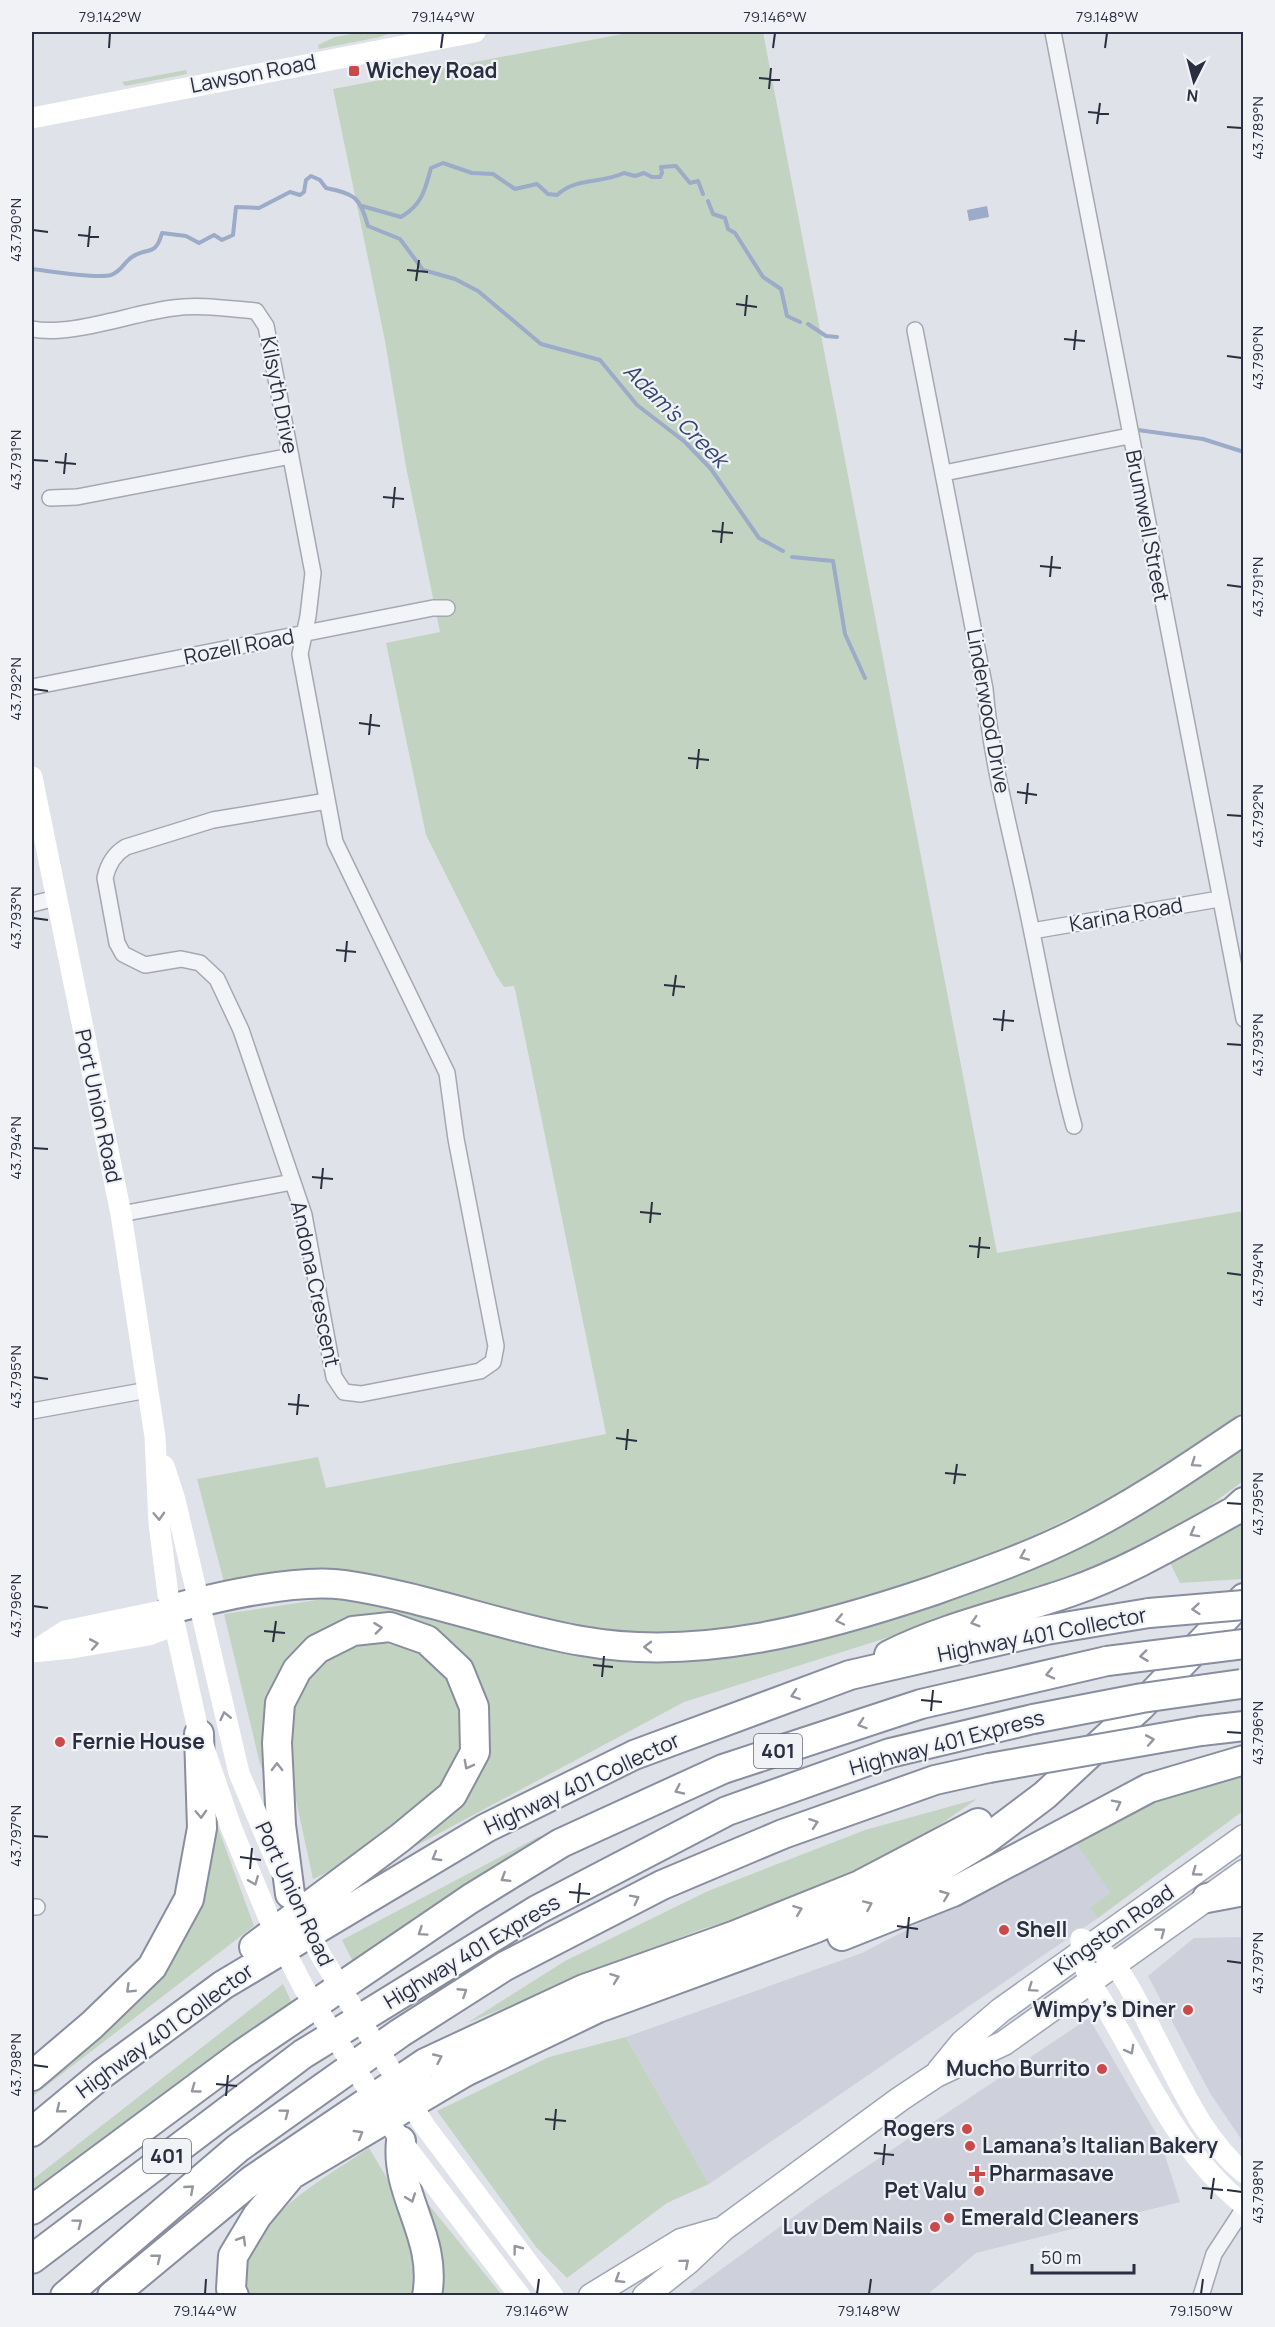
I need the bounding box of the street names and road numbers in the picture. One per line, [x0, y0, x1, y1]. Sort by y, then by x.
street label: Lawson Road [188, 47, 318, 99]
street label: Kilsyth Drive [255, 334, 305, 456]
street label: Brumwell Street [1120, 447, 1176, 604]
street label: Rozell Road [181, 622, 296, 670]
street label: Linderwood Drive [961, 626, 1017, 795]
street label: Karina Road [1067, 890, 1185, 938]
street label: Port Union Road [69, 1026, 129, 1185]
street label: Andona Crescent [285, 1198, 347, 1369]
street label: Highway 401 Collector [935, 1600, 1149, 1668]
street label: Highway 401 Express [846, 1703, 1047, 1782]
street label: Highway 401 Collector [479, 1725, 684, 1841]
road number: 401 [754, 1734, 802, 1768]
street label: Port Union Road [249, 1817, 341, 1970]
street label: Kingston Road [1048, 1878, 1179, 1981]
street label: Highway 401 Express [378, 1887, 565, 2015]
street label: Highway 401 Collector [70, 1956, 259, 2104]
road number: 401 [143, 2139, 191, 2173]

